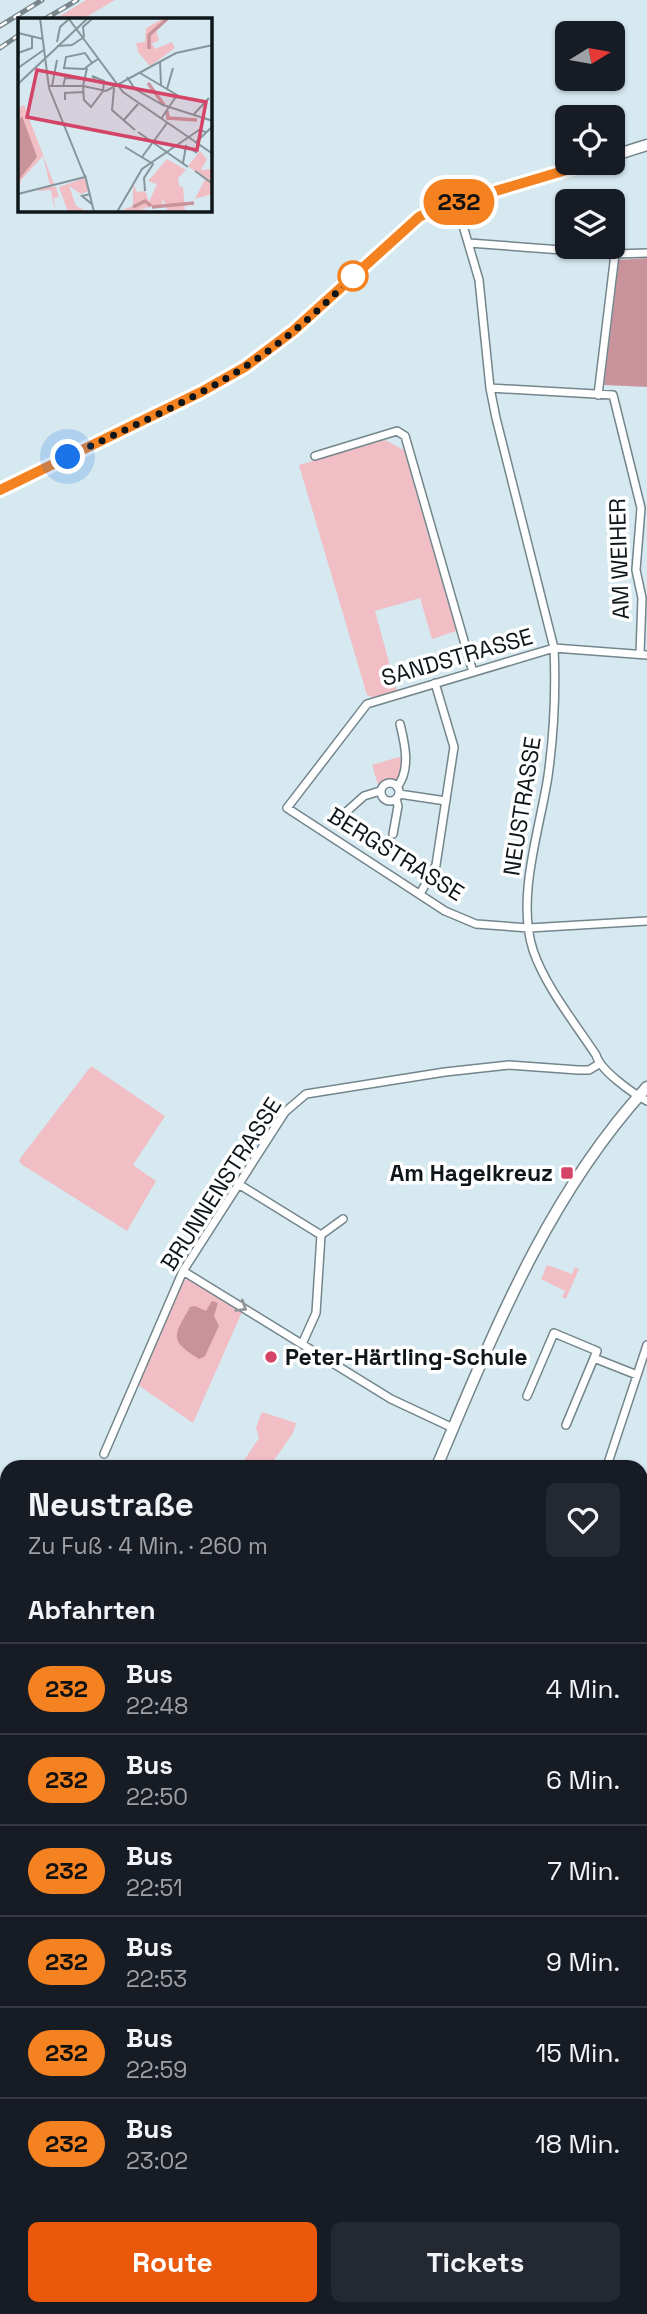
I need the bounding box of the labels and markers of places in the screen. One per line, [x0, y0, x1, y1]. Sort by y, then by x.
unlabelled marker [338, 261, 368, 291]
place label: Am Hagelkreuz [390, 1158, 553, 1188]
marker: Am Hagelkreuz [559, 1165, 575, 1181]
place label: Peter-Härtling-Schule [285, 1342, 528, 1372]
marker: Peter-Härtling-Schule [263, 1349, 279, 1365]

